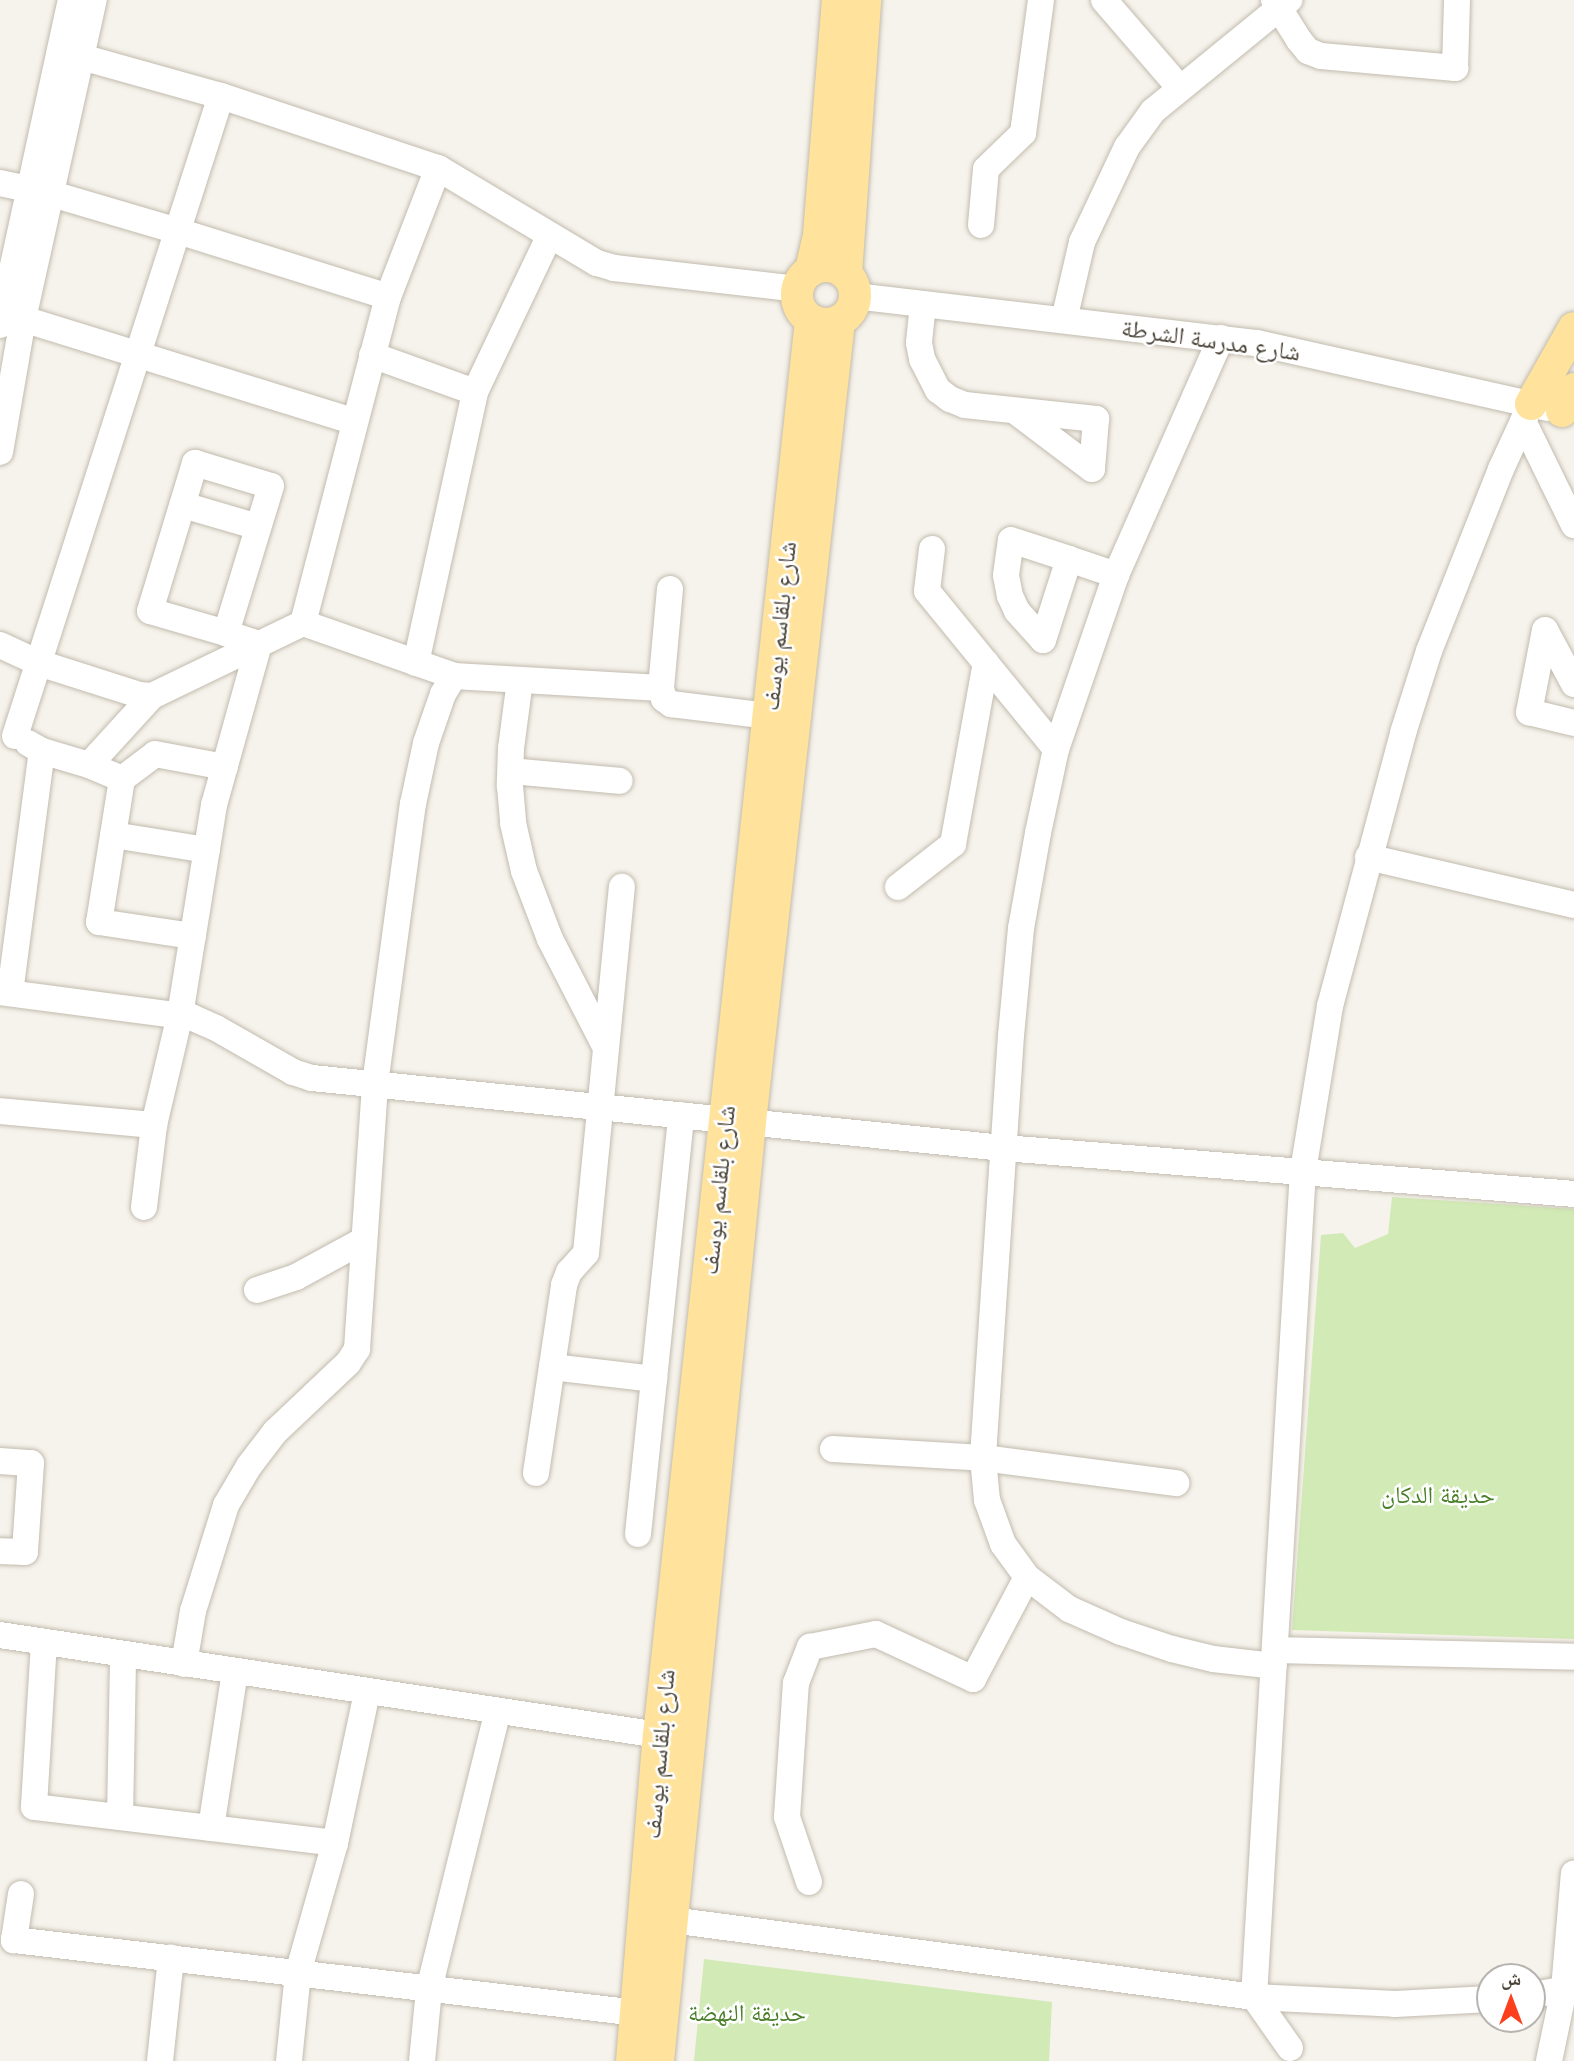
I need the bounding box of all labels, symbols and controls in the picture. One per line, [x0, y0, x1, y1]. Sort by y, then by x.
street label: شارع مدرسة الشرطة [1120, 313, 1302, 367]
street label: شارع بلقاسم يوسف [756, 540, 802, 712]
street label: شارع بلقاسم يوسف [695, 1104, 741, 1276]
park label: حديقة الدكان [1381, 1481, 1495, 1509]
street label: شارع بلقاسم يوسف [637, 1668, 681, 1840]
north arrow [1476, 1963, 1546, 2033]
text: ش [1501, 1968, 1521, 1989]
park label: حديقة النهضة [688, 1999, 806, 2027]

